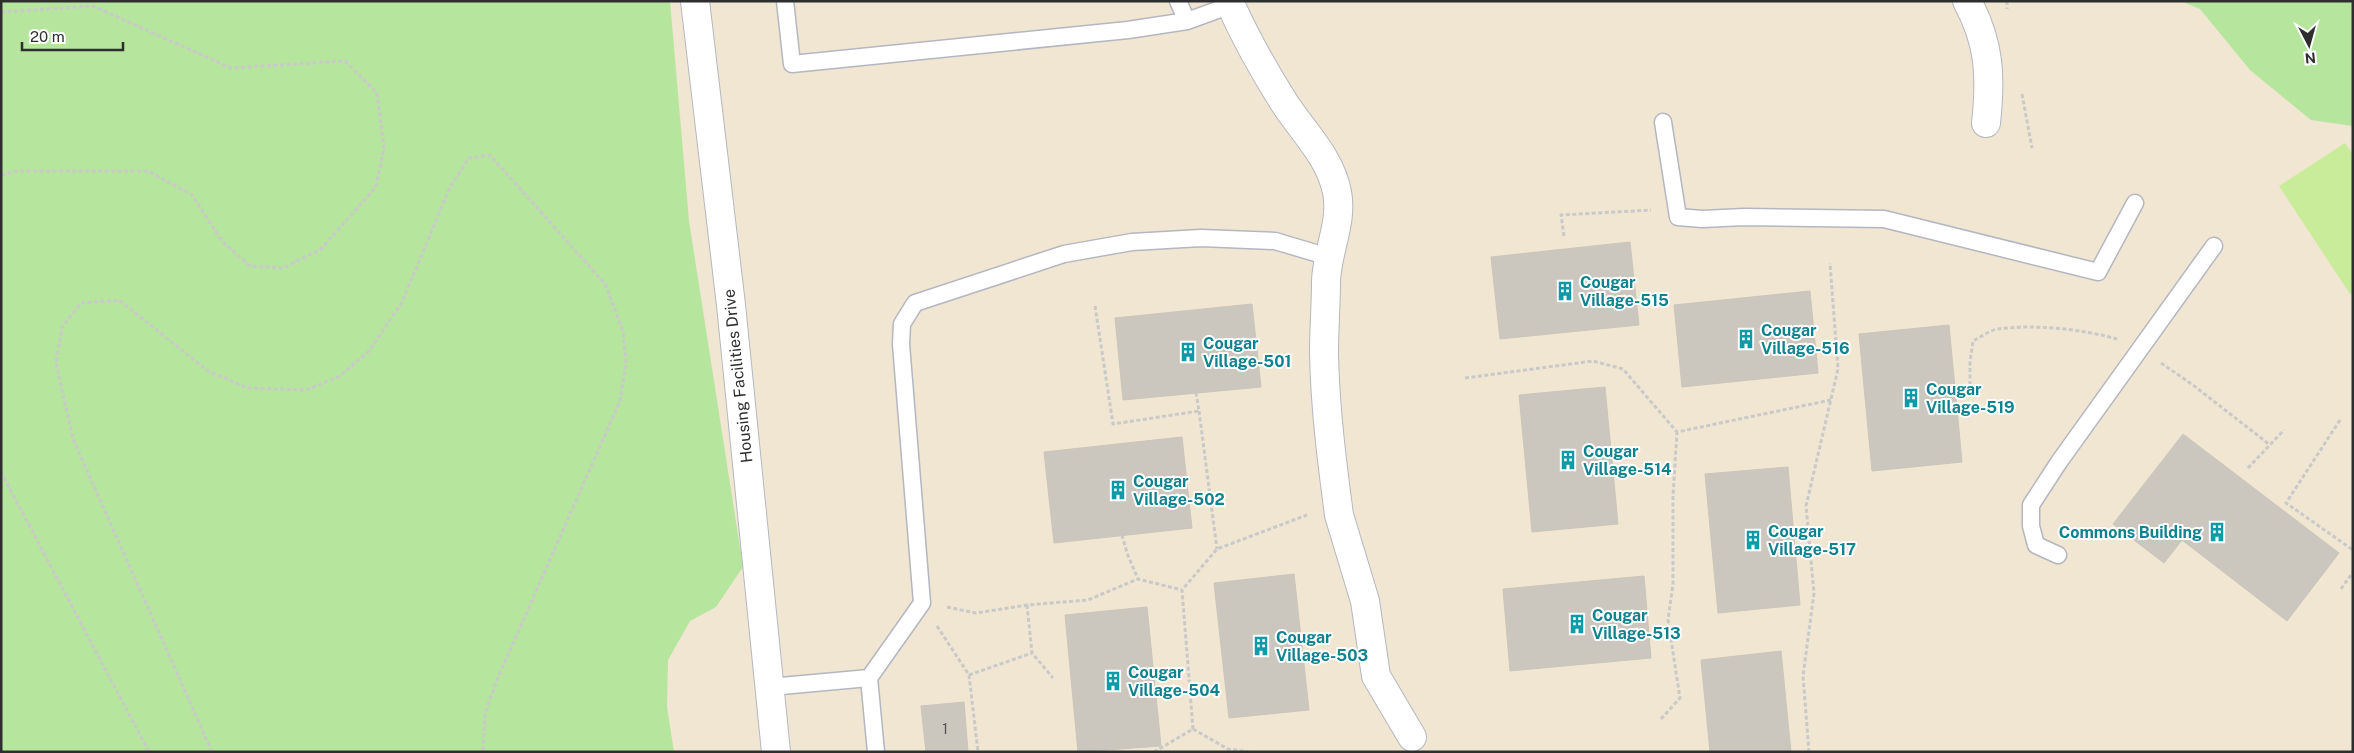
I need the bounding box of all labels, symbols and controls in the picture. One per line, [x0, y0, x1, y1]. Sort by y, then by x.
scale bar [22, 20, 124, 52]
north arrow [2284, 20, 2334, 70]
text: 20 m [30, 28, 65, 45]
text: N [2304, 49, 2317, 66]
place label: Cougar Village-515 [1580, 273, 1669, 310]
building icon: Cougar Village-515 [1554, 280, 1576, 302]
street label: Housing Facilities Drive [719, 288, 757, 464]
place label: Cougar Village-516 [1761, 321, 1850, 358]
building icon: Cougar Village-516 [1735, 328, 1757, 350]
place label: Cougar Village-501 [1203, 334, 1291, 371]
building icon: Cougar Village-501 [1177, 341, 1199, 363]
place label: Cougar Village-519 [1926, 380, 2015, 417]
building icon: Cougar Village-519 [1900, 387, 1922, 409]
place label: Cougar Village-514 [1583, 442, 1672, 479]
building icon: Cougar Village-514 [1557, 449, 1579, 471]
place label: Cougar Village-502 [1133, 472, 1225, 509]
building icon: Cougar Village-502 [1107, 479, 1129, 501]
building icon: Commons Building [2206, 521, 2228, 543]
place label: Cougar Village-517 [1768, 522, 1856, 559]
place label: Commons Building [2059, 523, 2202, 542]
building icon: Cougar Village-517 [1742, 529, 1764, 551]
place label: Cougar Village-513 [1592, 606, 1681, 643]
building icon: Cougar Village-513 [1566, 613, 1588, 635]
place label: Cougar Village-503 [1276, 628, 1368, 665]
building icon: Cougar Village-503 [1250, 635, 1272, 657]
place label: Cougar Village-504 [1128, 663, 1220, 700]
building icon: Cougar Village-504 [1102, 670, 1124, 692]
house number: 1 [942, 721, 948, 737]

